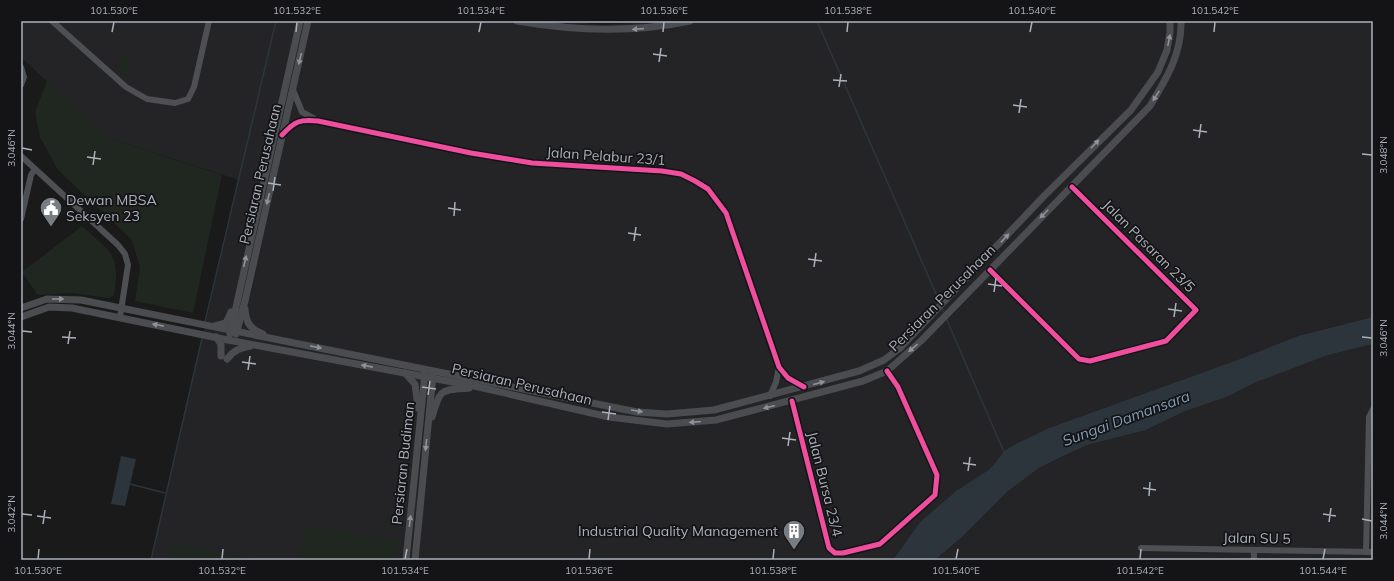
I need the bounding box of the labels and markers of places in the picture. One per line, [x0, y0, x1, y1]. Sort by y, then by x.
place label: Dewan MBSA Seksyen 23 [66, 191, 157, 225]
public building icon: Dewan MBSA Seksyen 23 [38, 195, 64, 228]
building icon: Industrial Quality Management [781, 518, 807, 551]
place label: Industrial Quality Management [578, 522, 778, 540]

